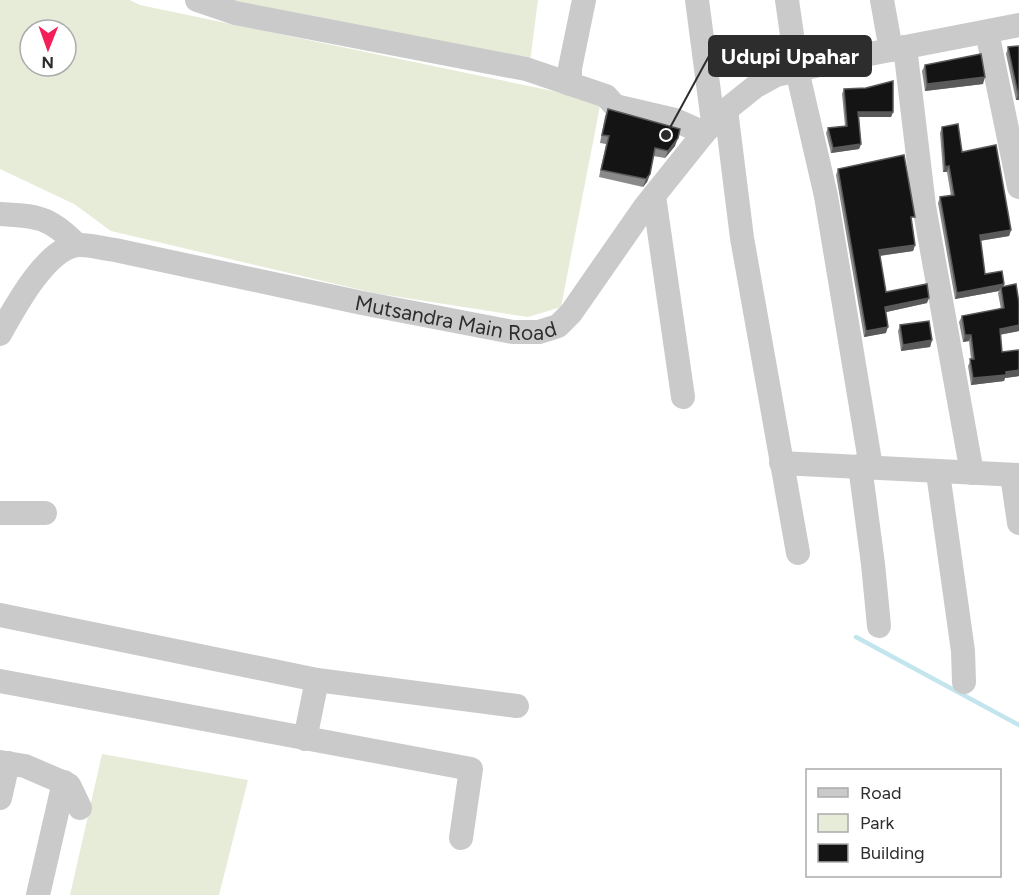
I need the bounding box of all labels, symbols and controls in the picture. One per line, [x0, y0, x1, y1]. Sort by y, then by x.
north arrow [18, 18, 78, 78]
callout: Udupi Upahar [709, 36, 871, 76]
text: Udupi Upahar [721, 43, 860, 70]
text: N [41, 53, 54, 72]
street label: Mutsandra Main Road [353, 289, 559, 345]
legend [806, 769, 1001, 877]
text: Road [860, 782, 901, 804]
text: Park [860, 812, 895, 834]
text: Building [860, 842, 925, 864]

